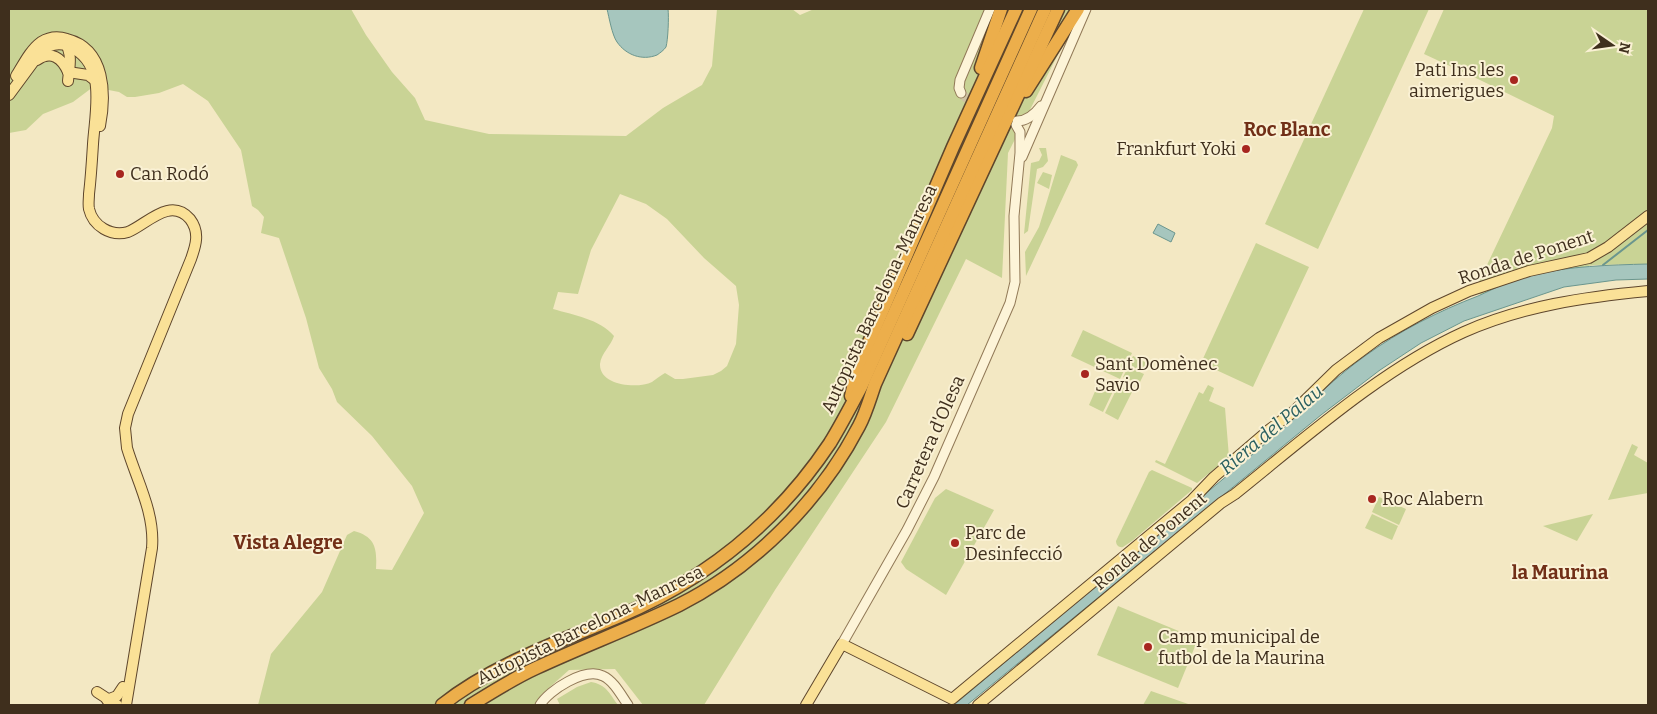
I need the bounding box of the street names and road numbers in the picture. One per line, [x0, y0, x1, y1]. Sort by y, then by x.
street label: Autopista Barcelona-Manresa [816, 181, 942, 417]
street label: Ronda de Ponent [1455, 225, 1597, 289]
street label: Carretera d'Olesa [891, 372, 969, 512]
street label: Ronda de Ponent [1089, 487, 1211, 595]
street label: Autopista Barcelona-Manresa [473, 560, 707, 690]

